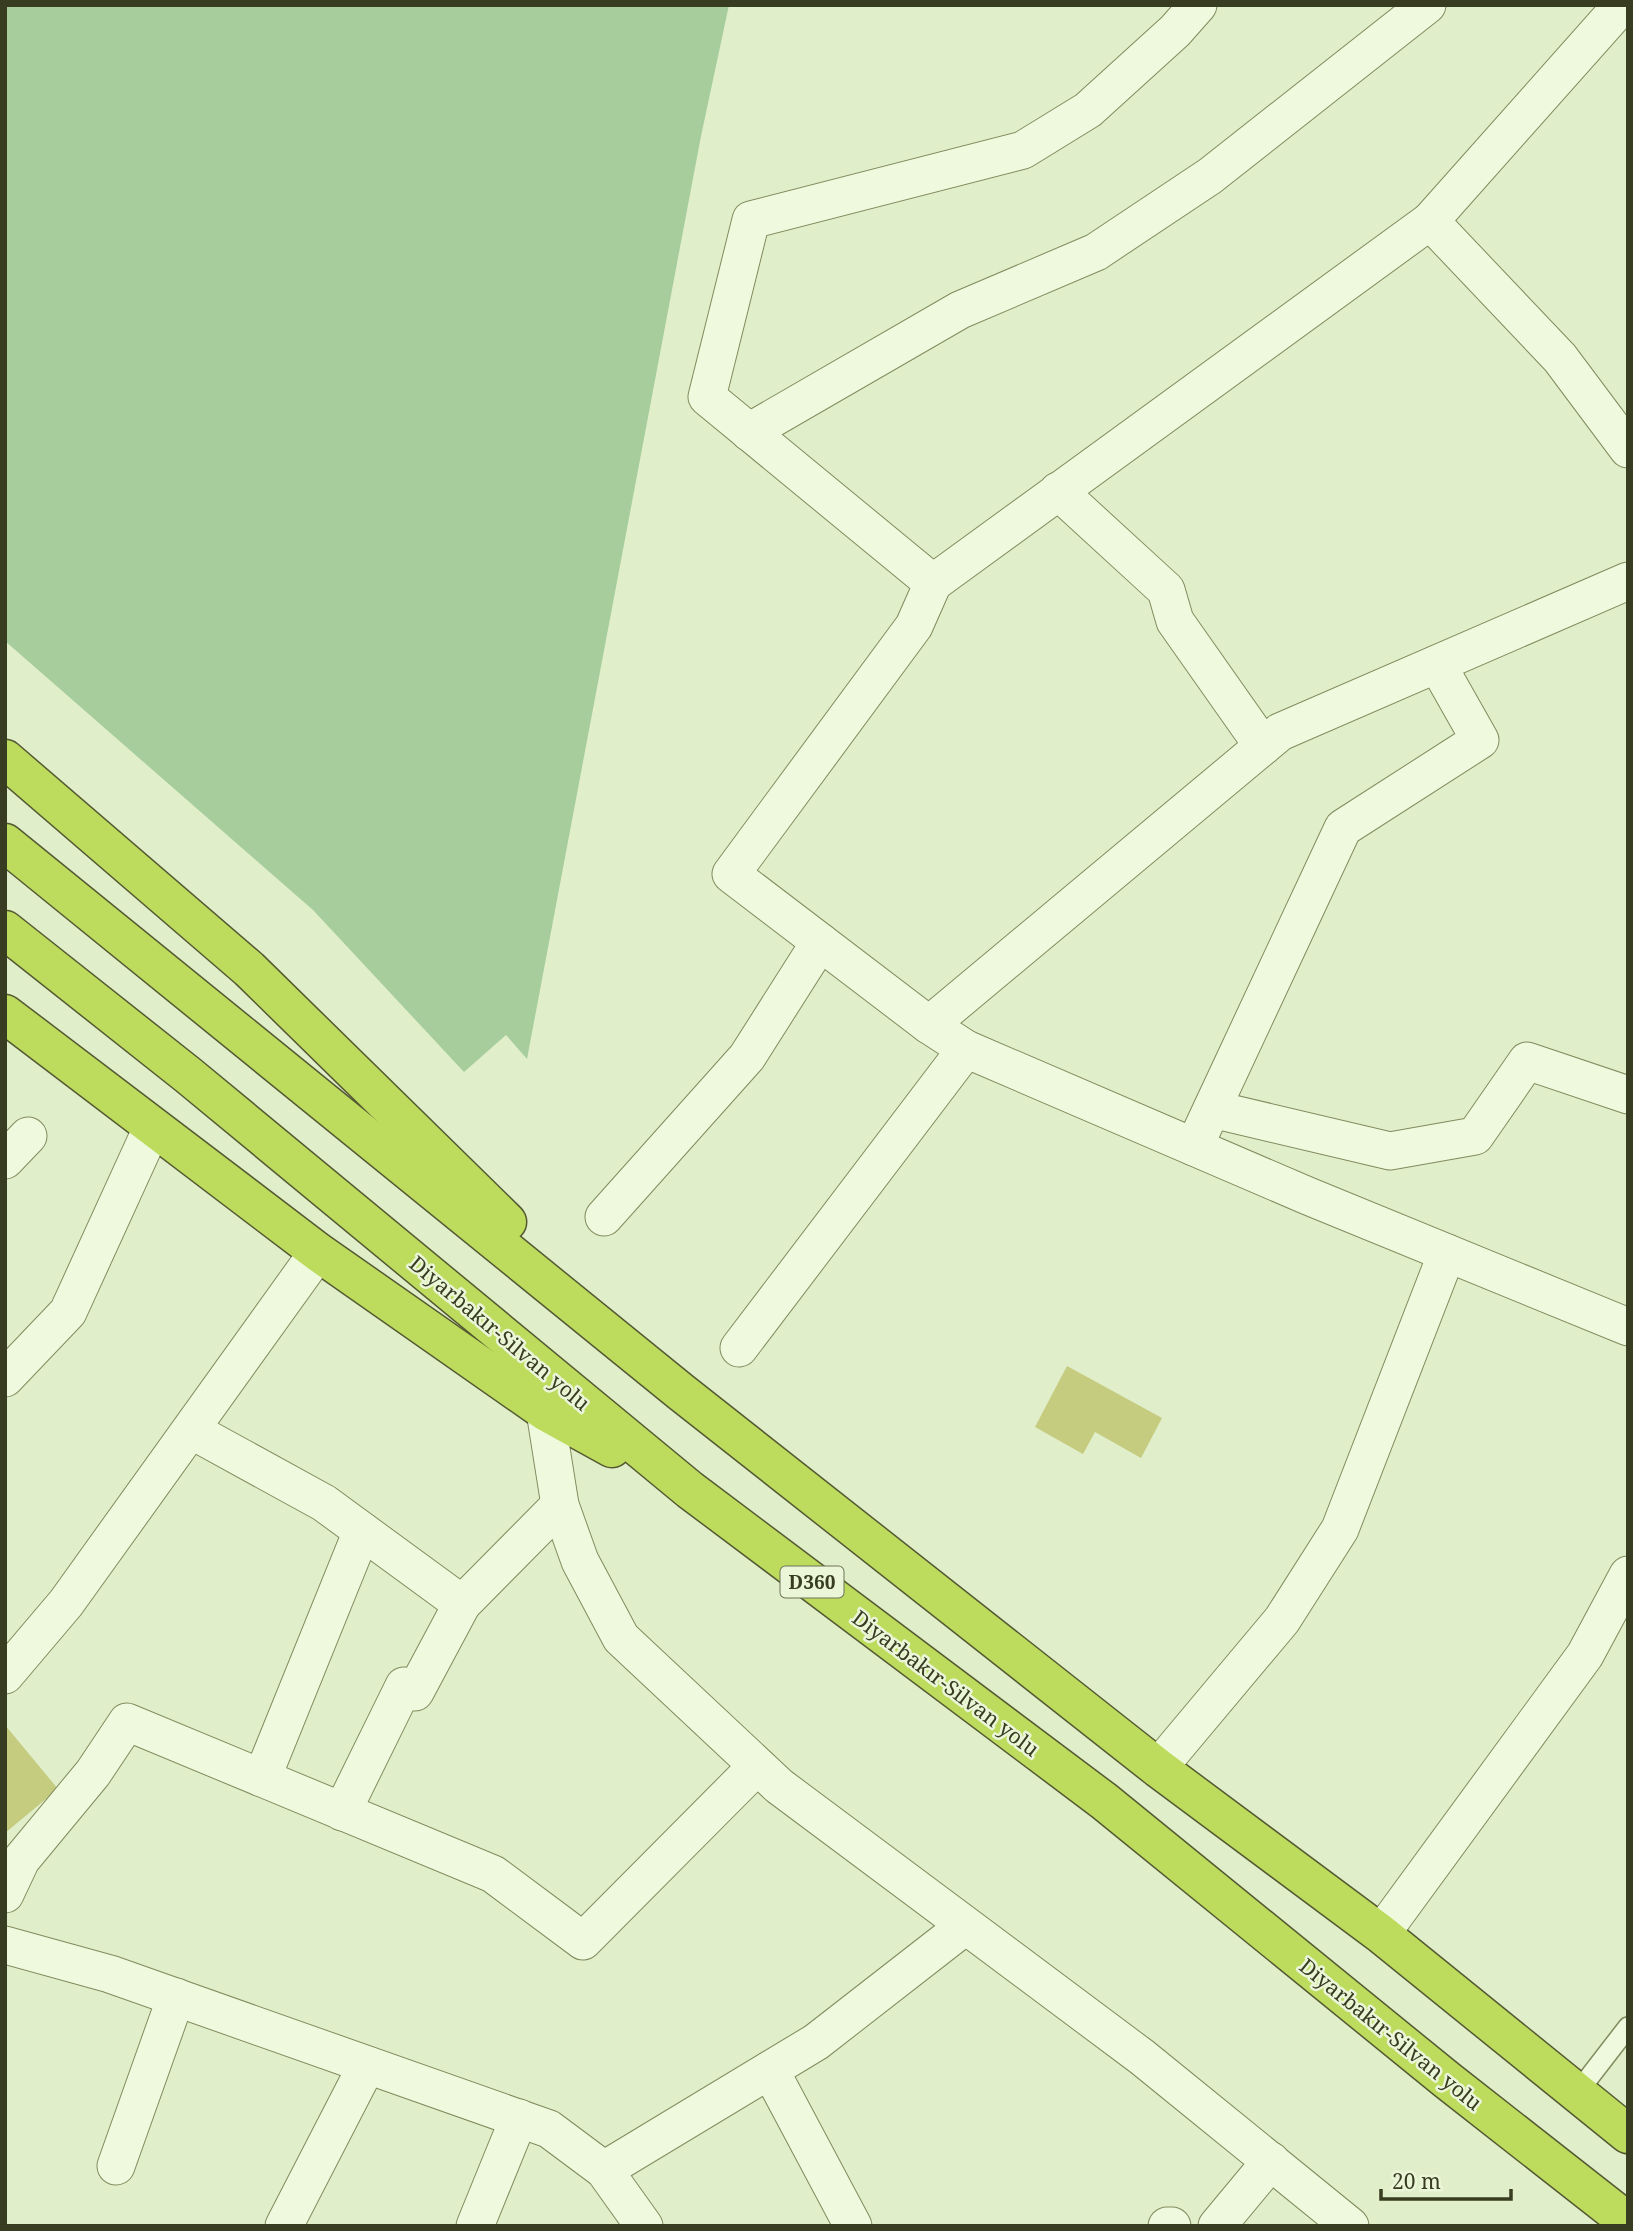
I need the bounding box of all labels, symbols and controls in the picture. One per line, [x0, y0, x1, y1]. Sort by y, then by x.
street label: Diyarbakır-Silvan yolu [404, 1249, 596, 1417]
road number: D360 [780, 1566, 844, 1598]
street label: Diyarbakır-Silvan yolu [847, 1603, 1045, 1763]
street label: Diyarbakır-Silvan yolu [1294, 1952, 1488, 2116]
scale bar [1381, 2158, 1510, 2202]
text: 20 m [1392, 2167, 1441, 2195]

